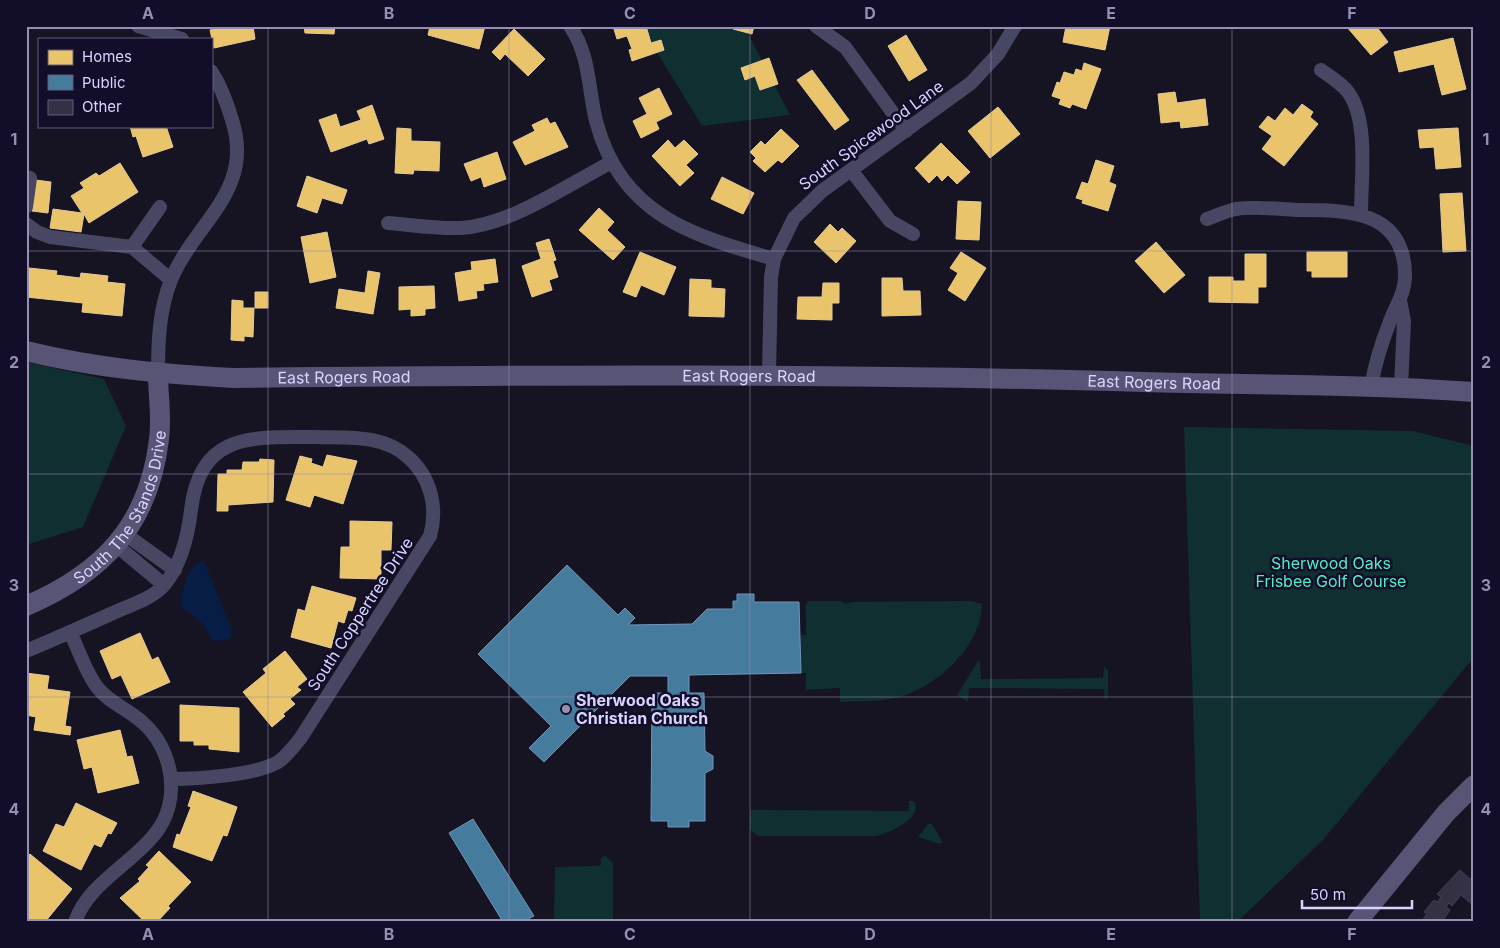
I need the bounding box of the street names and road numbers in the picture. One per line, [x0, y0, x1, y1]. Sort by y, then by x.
street label: South Spicewood Lane [795, 76, 947, 194]
street label: East Rogers Road [682, 365, 816, 386]
street label: East Rogers Road [277, 366, 411, 388]
street label: East Rogers Road [1087, 370, 1221, 394]
street label: South The Stands Drive [69, 429, 170, 588]
street label: South Coppertree Drive [303, 534, 417, 694]

